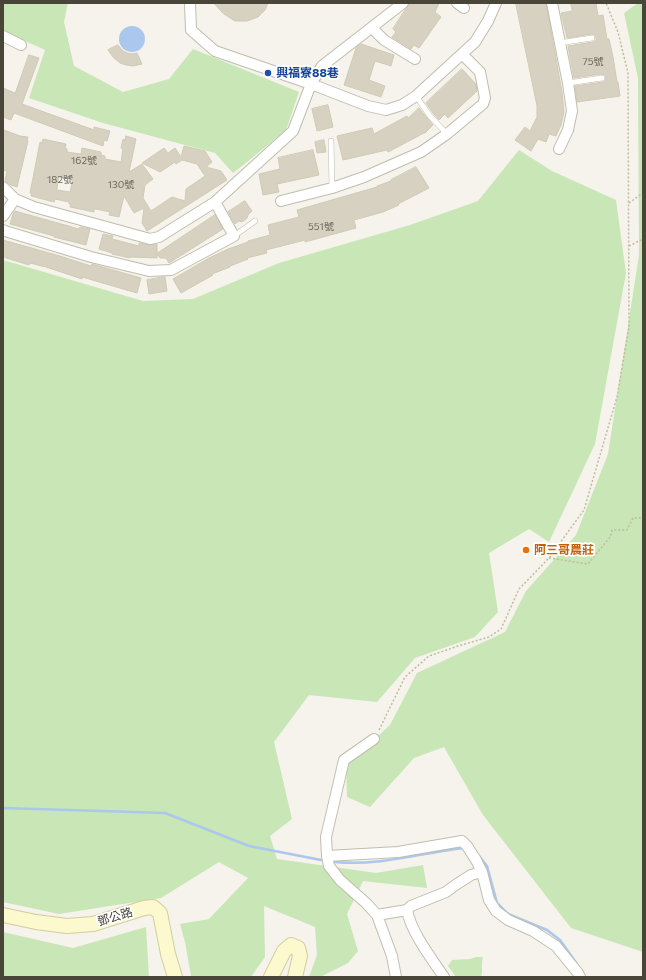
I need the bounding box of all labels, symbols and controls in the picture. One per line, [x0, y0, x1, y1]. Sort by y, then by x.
house number: 75號 [583, 56, 603, 68]
place label: 興福寮88巷 [276, 66, 339, 80]
marker: 興福寮88巷 [263, 68, 273, 78]
house number: 162號 [71, 155, 97, 167]
house number: 182號 [47, 174, 73, 186]
house number: 130號 [108, 179, 134, 191]
house number: 551號 [308, 221, 334, 233]
place label: 阿三哥農莊 [534, 543, 594, 557]
marker: 阿三哥農莊 [521, 545, 531, 555]
street label: 鄧公路 [96, 905, 134, 929]

